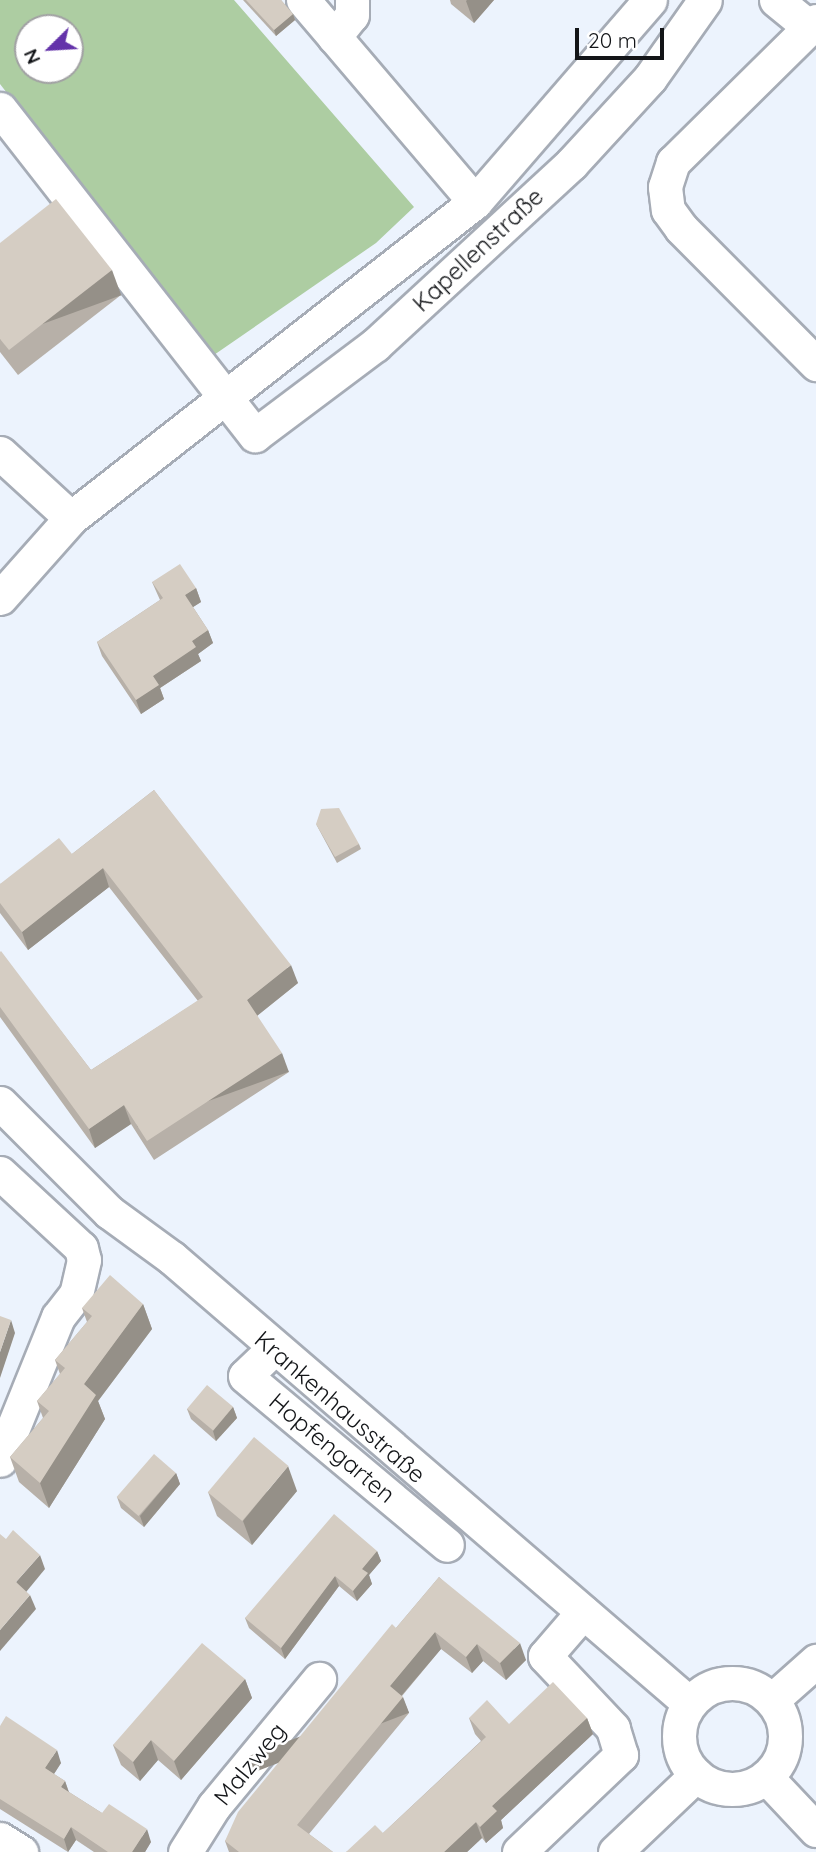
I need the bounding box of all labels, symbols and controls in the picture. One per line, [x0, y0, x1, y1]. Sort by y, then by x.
north arrow [14, 14, 84, 84]
scale bar [578, 14, 667, 58]
text: 20 m [588, 27, 637, 53]
text: N [18, 45, 45, 68]
street label: Kapellenstraße [407, 182, 549, 318]
street label: Krankenhausstraße [249, 1325, 431, 1489]
street label: Hopfengarten [263, 1387, 401, 1509]
street label: Malzweg [208, 1717, 292, 1811]

